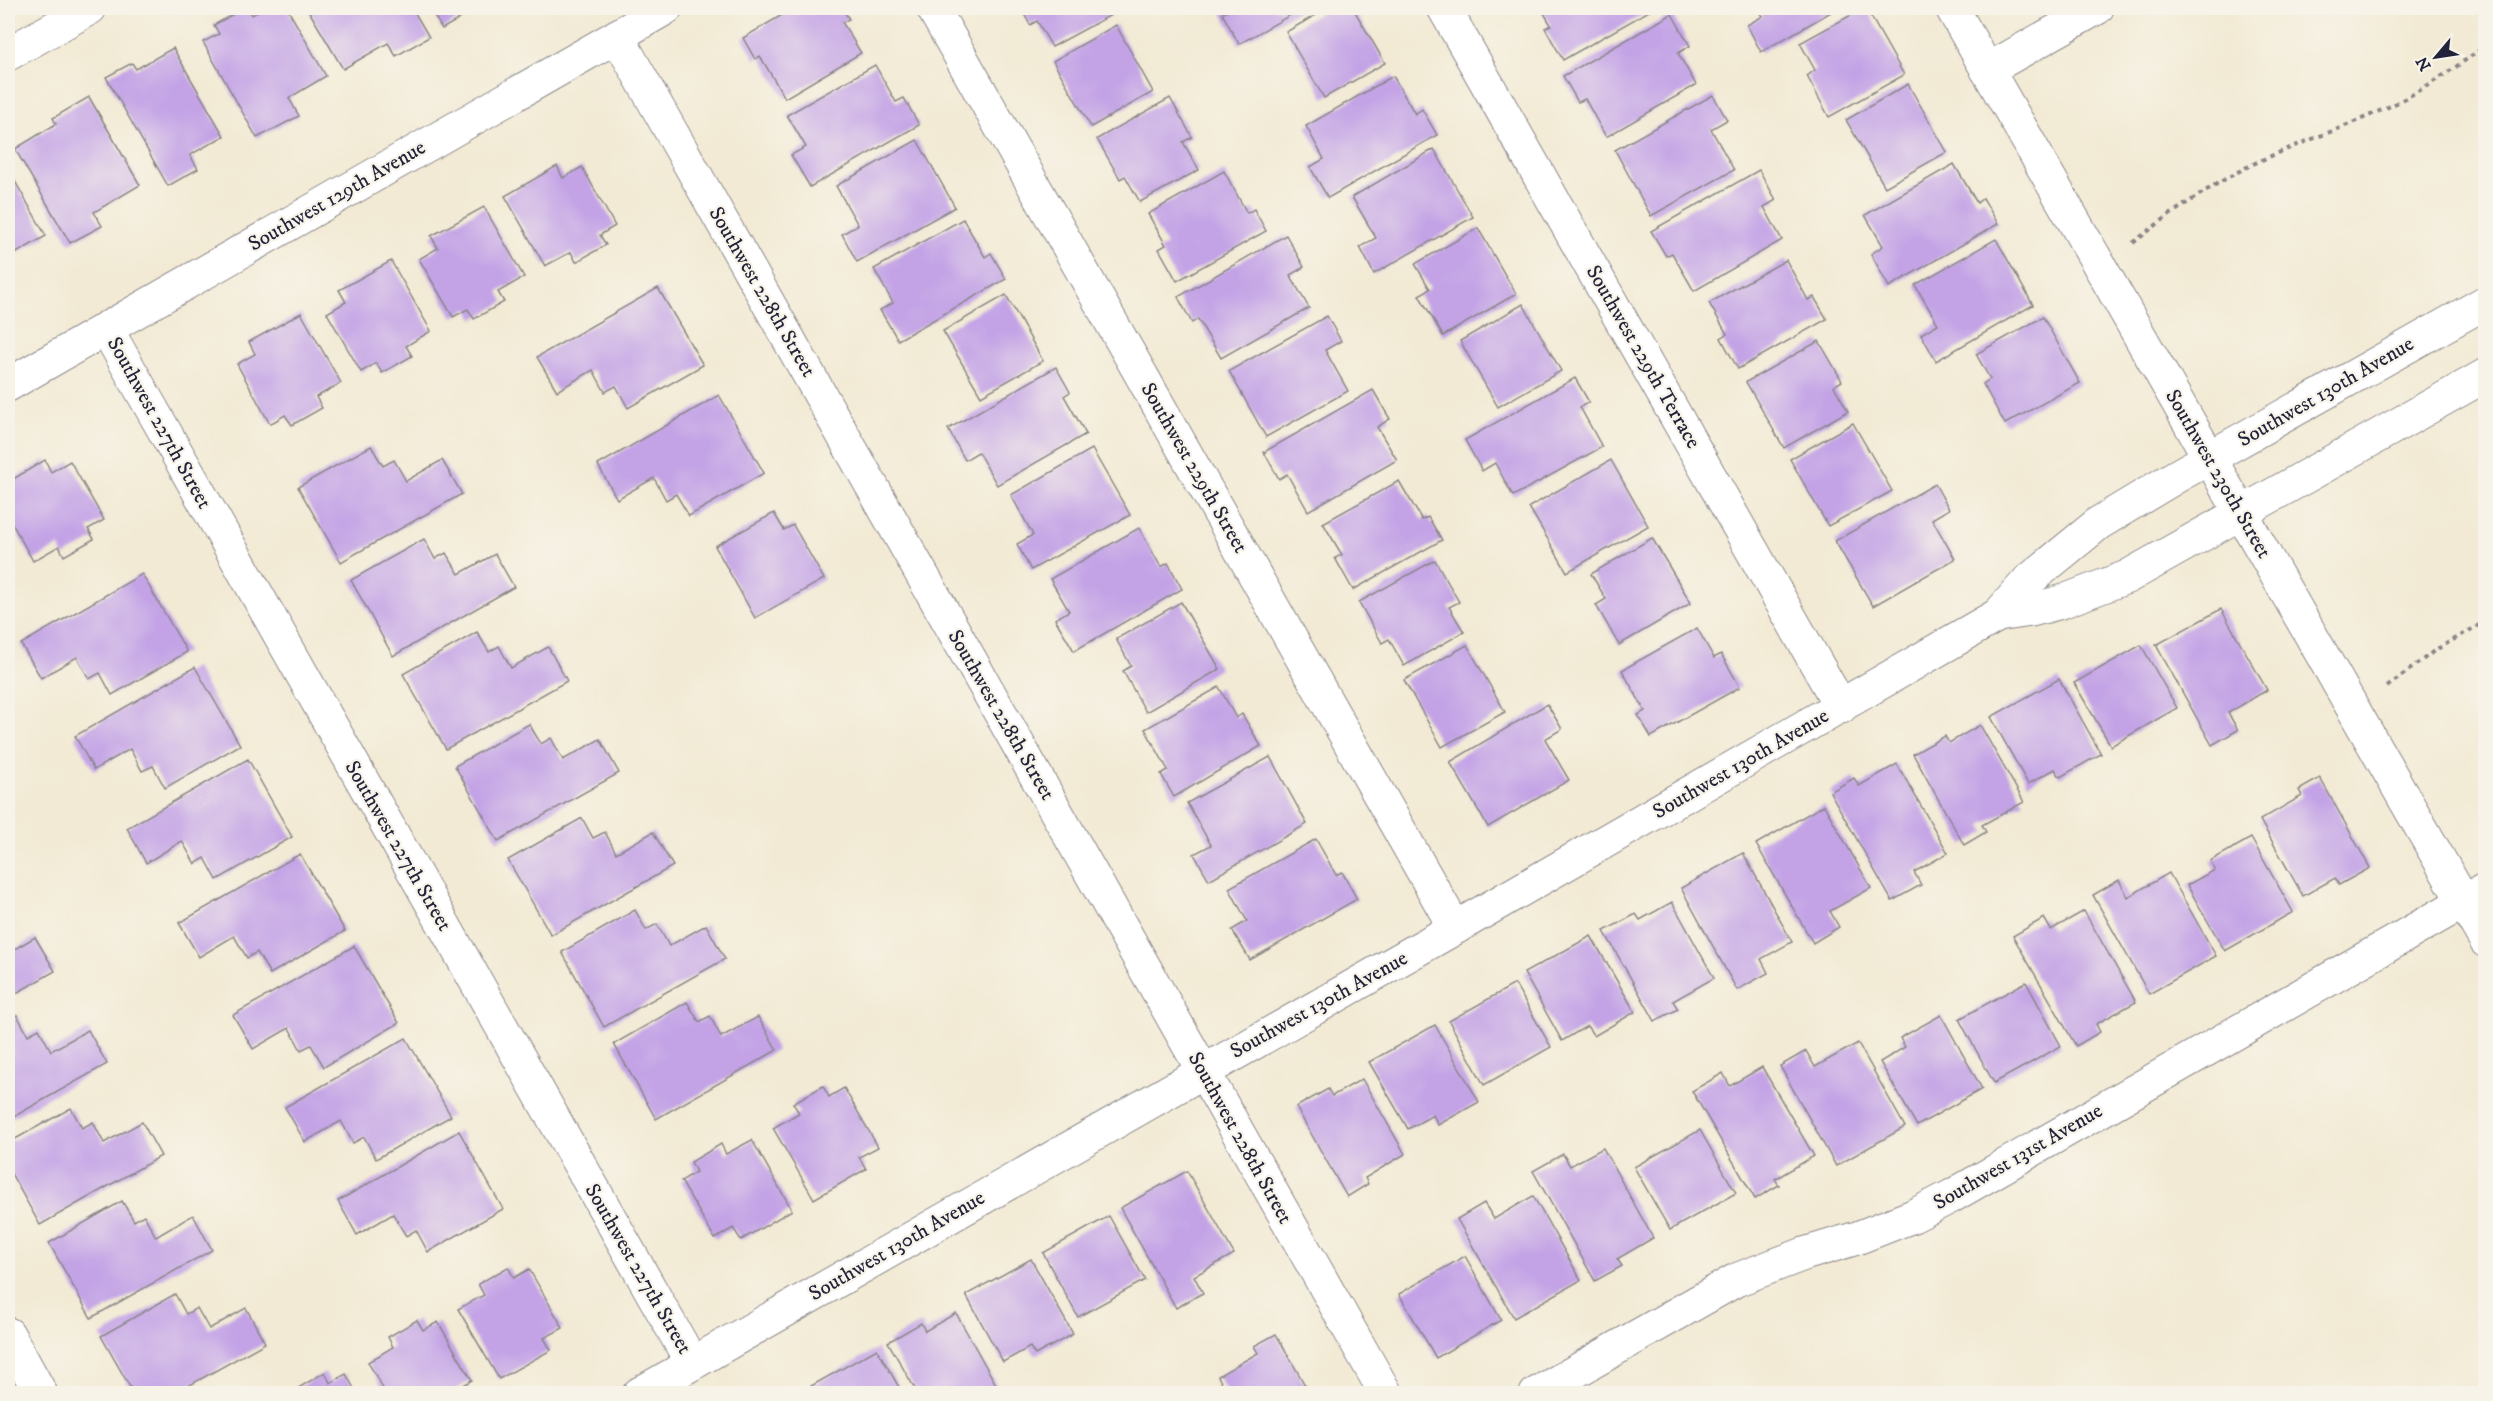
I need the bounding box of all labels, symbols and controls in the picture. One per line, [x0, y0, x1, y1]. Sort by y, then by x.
north arrow [2406, 27, 2466, 87]
text: N [2412, 53, 2436, 74]
street label: Southwest 129th Avenue [244, 134, 431, 257]
street label: Southwest 228th Street [703, 202, 821, 382]
street label: Southwest 229th Terrace [1580, 261, 1706, 454]
street label: Southwest 130th Avenue [2233, 331, 2419, 453]
street label: Southwest 227th Street [101, 333, 217, 514]
street label: Southwest 229th Street [1135, 378, 1253, 558]
street label: Southwest 230th Street [2159, 385, 2277, 563]
street label: Southwest 228th Street [942, 625, 1060, 805]
street label: Southwest 130th Avenue [1648, 703, 1834, 825]
street label: Southwest 227th Street [339, 756, 457, 936]
street label: Southwest 130th Avenue [1226, 945, 1413, 1065]
street label: Southwest 228th Street [1182, 1048, 1298, 1229]
street label: Southwest 131st Avenue [1929, 1098, 2108, 1216]
street label: Southwest 227th Street [579, 1179, 697, 1359]
street label: Southwest 130th Avenue [804, 1185, 990, 1307]

